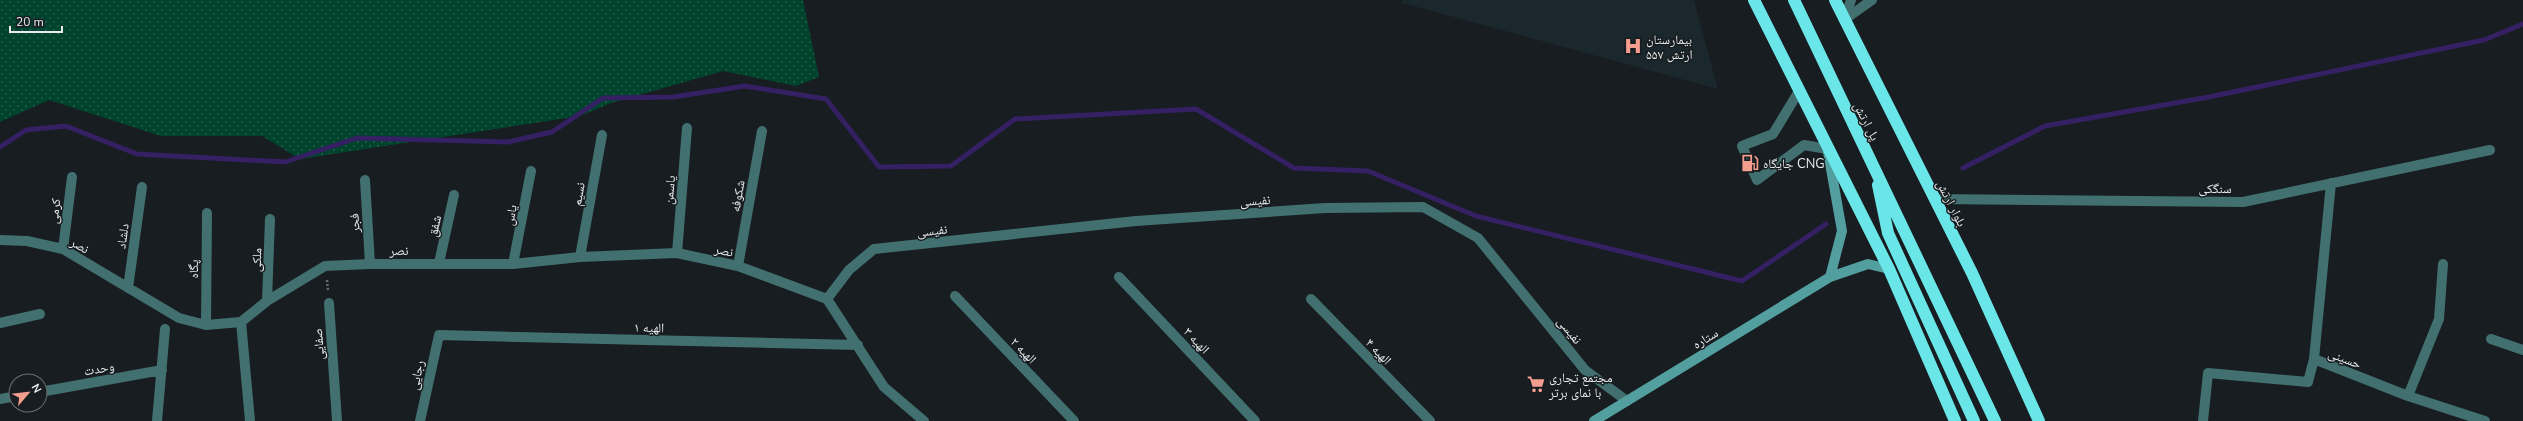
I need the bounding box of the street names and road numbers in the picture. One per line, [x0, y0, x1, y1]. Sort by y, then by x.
street label: پل ارتش [1849, 99, 1884, 144]
street label: یاسمن [660, 175, 680, 205]
street label: بلوار ارتش [1932, 177, 1970, 230]
street label: شکوفه [726, 179, 750, 213]
street label: سنگکی [2198, 180, 2232, 198]
street label: نسیم [568, 181, 590, 207]
street label: نفیسی [1239, 191, 1271, 211]
street label: کرمی [45, 197, 66, 225]
street label: یاس [500, 203, 522, 227]
street label: فجر [346, 213, 365, 234]
street label: شفق [424, 214, 446, 239]
street label: نفیسی [916, 220, 948, 242]
street label: دلشاد [112, 222, 134, 250]
street label: نصر [66, 233, 92, 258]
street label: نصر [712, 240, 735, 262]
street label: نصر [388, 242, 409, 260]
street label: ملکی [248, 248, 266, 272]
street label: پگاه [185, 259, 203, 279]
street label: نفیسی [1553, 313, 1586, 348]
street label: الهیه ۱ [634, 319, 664, 337]
street label: الهیه ۳ [1179, 323, 1213, 358]
street label: ستاره [1689, 324, 1722, 353]
street label: صفایی [309, 327, 329, 360]
street label: الهیه ۲ [1006, 333, 1040, 368]
street label: الهیه ۴ [1361, 334, 1395, 369]
street label: حسینی [2325, 344, 2364, 373]
street label: وحدت [83, 357, 116, 381]
street label: رجایی [405, 359, 429, 392]

